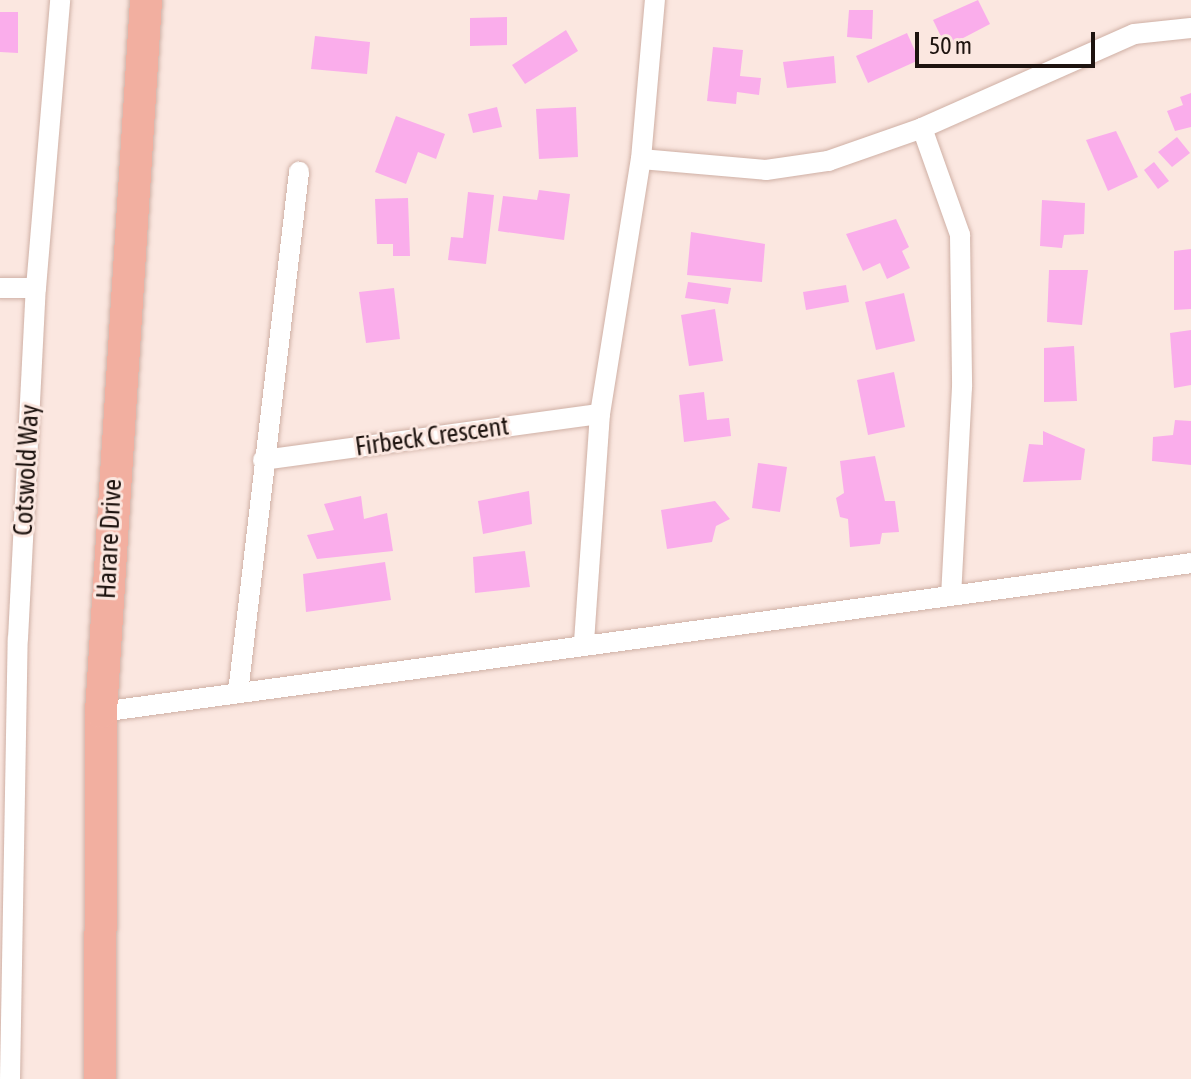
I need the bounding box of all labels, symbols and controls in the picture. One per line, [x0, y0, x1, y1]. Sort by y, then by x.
scale bar [919, 16, 1099, 66]
text: 50 m [929, 32, 972, 59]
street label: Cotswold Way [8, 404, 46, 536]
street label: Firbeck Crescent [353, 411, 511, 463]
street label: Harare Drive [91, 478, 129, 600]

